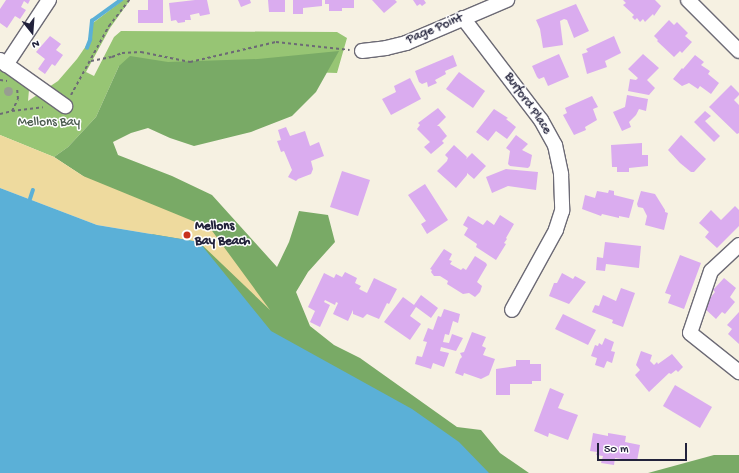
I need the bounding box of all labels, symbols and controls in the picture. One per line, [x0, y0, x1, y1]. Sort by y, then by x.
street label: Page Point [404, 11, 466, 49]
north arrow [12, 12, 52, 52]
text: N [30, 37, 41, 50]
street label: Burford Place [500, 70, 554, 138]
park label: Mellons Bay [18, 115, 80, 131]
place label: Mellons Bay Beach [195, 220, 250, 251]
marker: Mellons Bay Beach [182, 230, 192, 240]
scale bar [599, 435, 689, 461]
text: 50 m [604, 443, 629, 457]

